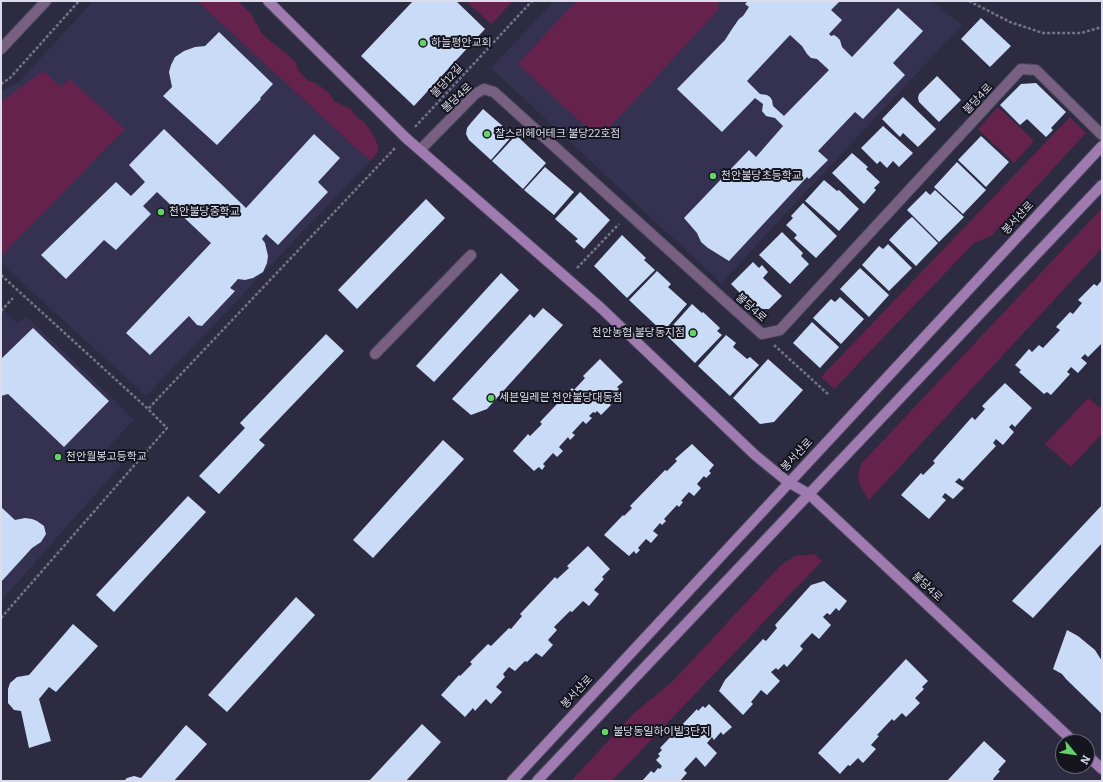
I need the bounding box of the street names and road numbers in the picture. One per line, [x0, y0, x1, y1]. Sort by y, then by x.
street label: 불당12길 [428, 62, 466, 100]
street label: 불당4로 [439, 81, 475, 115]
street label: 불당4로 [961, 81, 995, 117]
street label: 봉서산로 [999, 199, 1037, 237]
street label: 불당4로 [733, 291, 769, 325]
street label: 봉서산로 [778, 436, 816, 474]
street label: 불당4로 [909, 570, 945, 604]
street label: 봉서산로 [558, 673, 596, 711]

